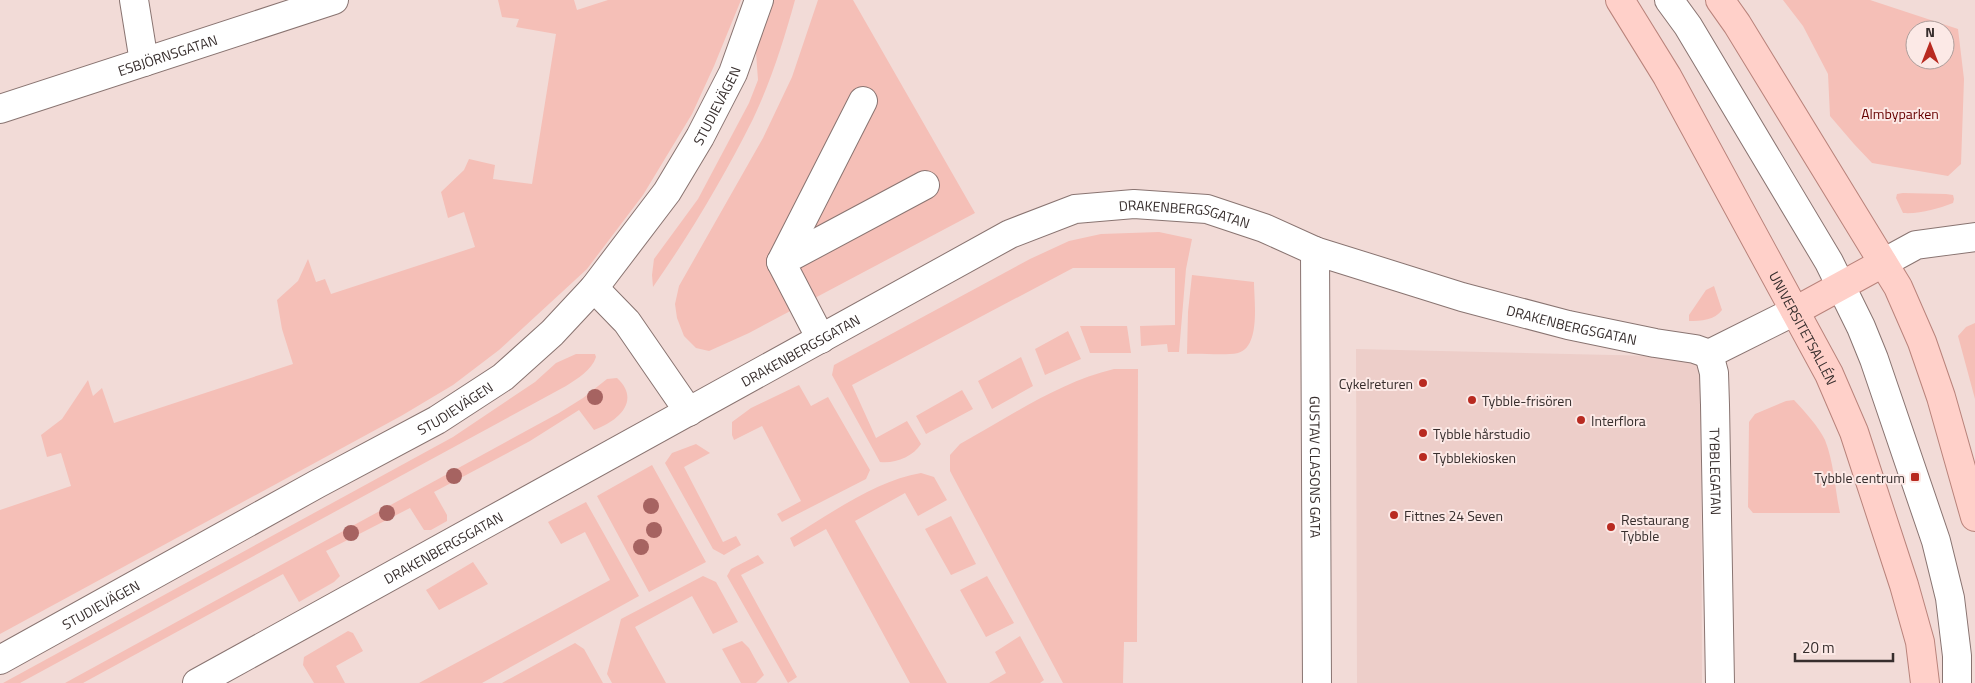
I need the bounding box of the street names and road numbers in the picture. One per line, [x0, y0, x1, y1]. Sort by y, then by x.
street label: ESBJÖRNSGATAN [115, 28, 220, 80]
street label: STUDIEVÄGEN [687, 63, 745, 149]
street label: DRAKENBERGSGATAN [1118, 193, 1253, 233]
street label: UNIVERSITETSALLÉN [1764, 267, 1843, 388]
street label: DRAKENBERGSGATAN [1504, 299, 1639, 349]
street label: DRAKENBERGSGATAN [737, 309, 864, 391]
street label: STUDIEVÄGEN [413, 376, 497, 439]
street label: GUSTAV CLASONS GATA [1305, 396, 1327, 539]
street label: TYBBLEGATAN [1705, 427, 1727, 515]
street label: DRAKENBERGSGATAN [380, 506, 506, 589]
street label: STUDIEVÄGEN [58, 574, 143, 634]

